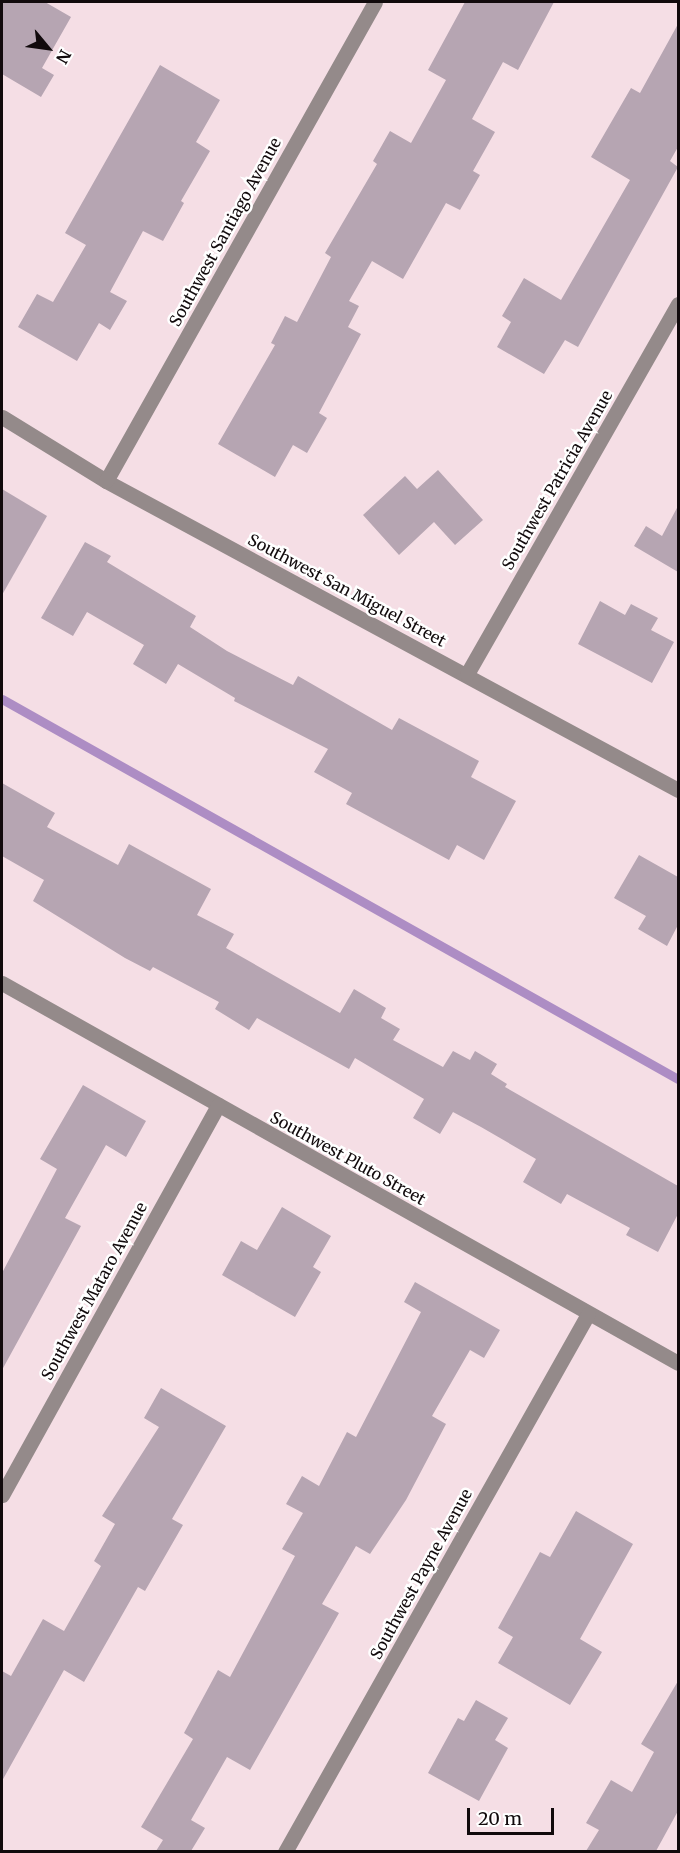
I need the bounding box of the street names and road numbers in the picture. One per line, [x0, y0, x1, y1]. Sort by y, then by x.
street label: Southwest Santiago Avenue [165, 134, 285, 330]
street label: Southwest Patricia Avenue [498, 387, 616, 573]
street label: Southwest San Miguel Street [245, 530, 449, 650]
street label: Southwest Pluto Street [267, 1107, 429, 1209]
street label: Southwest Mataro Avenue [37, 1199, 151, 1383]
street label: Southwest Payne Avenue [366, 1486, 476, 1662]

